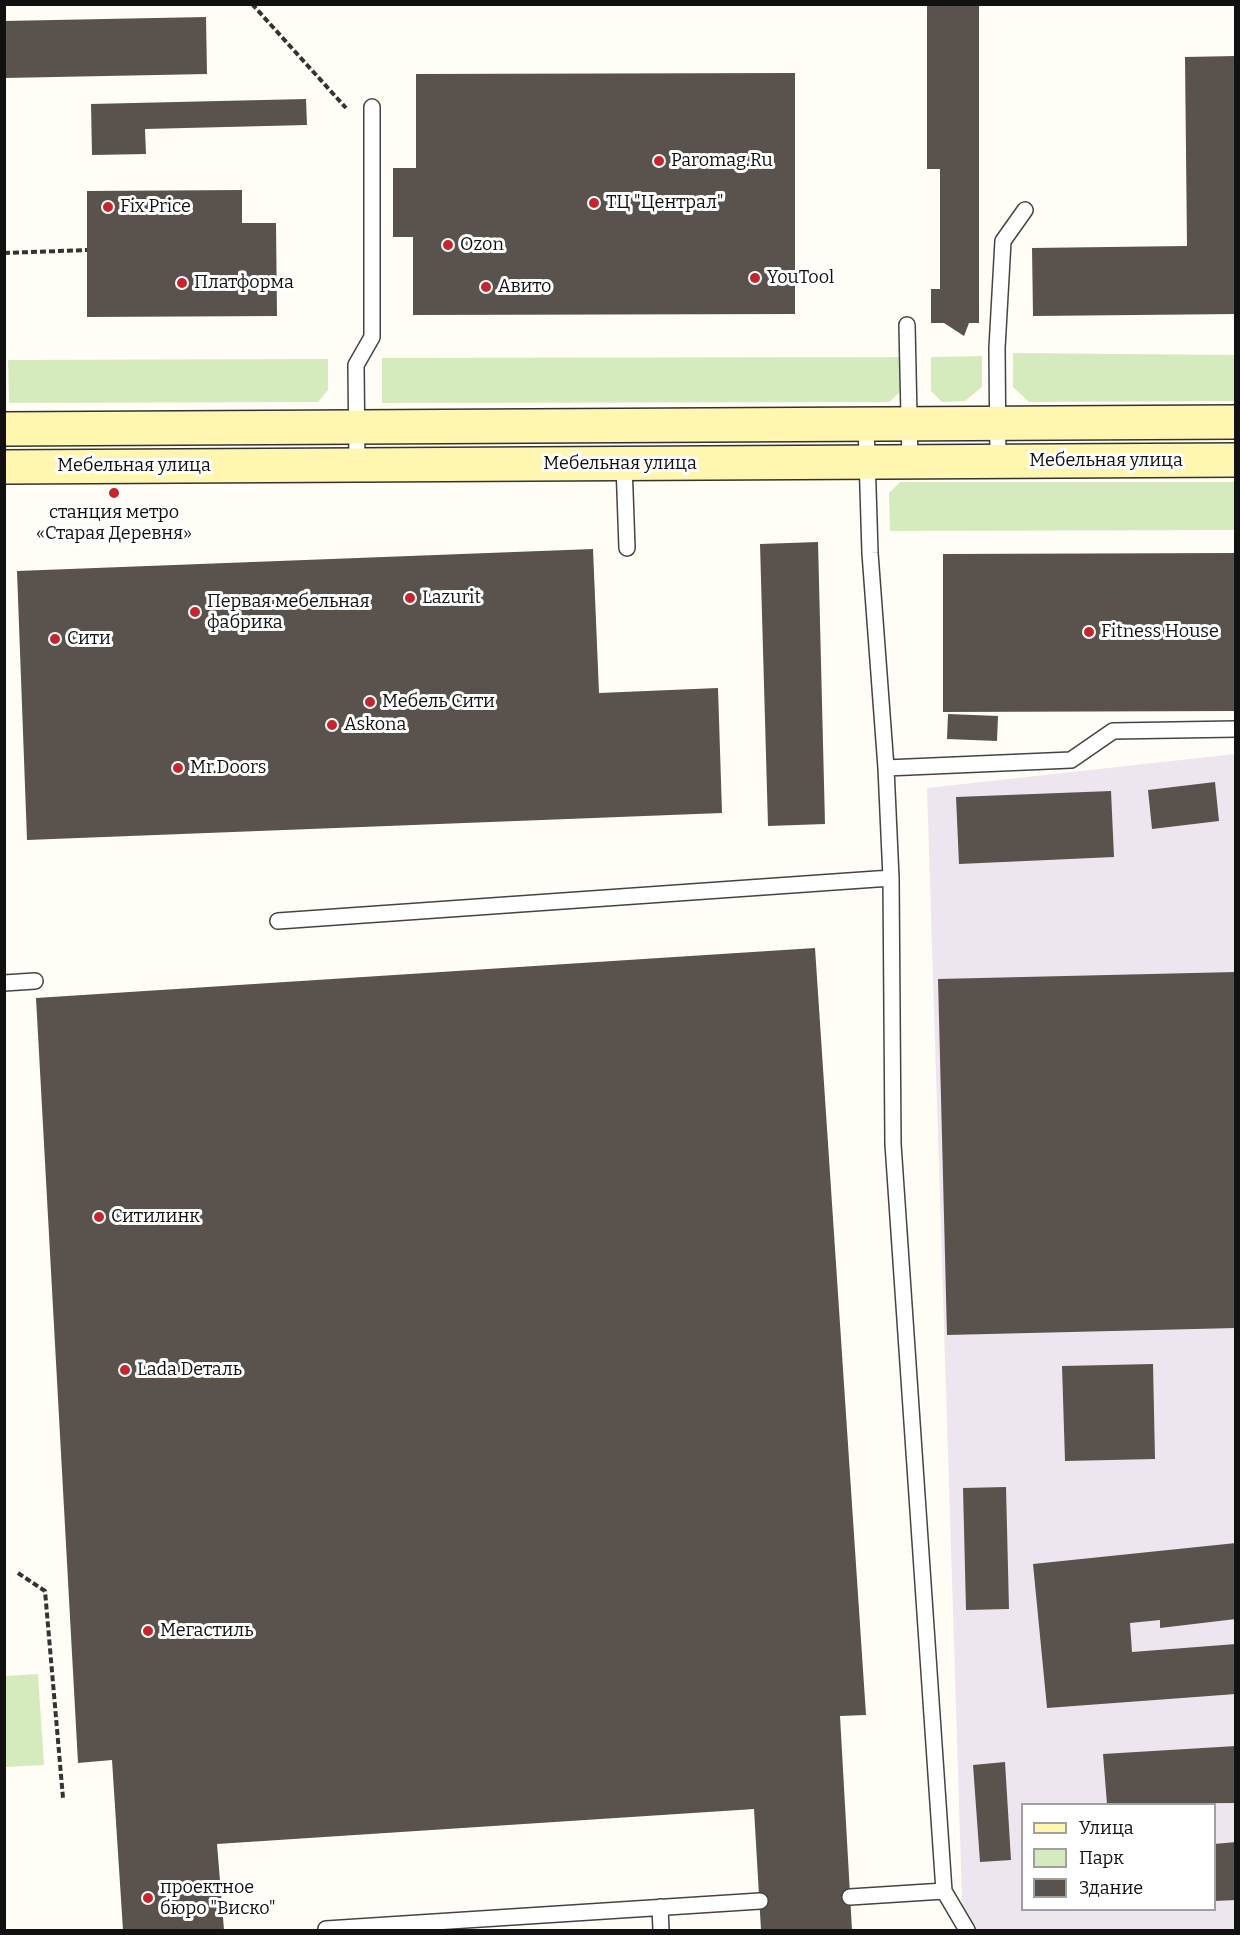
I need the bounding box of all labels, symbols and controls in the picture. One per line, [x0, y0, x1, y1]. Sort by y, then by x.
place label: Paromag.Ru [671, 150, 773, 172]
marker: Paromag.Ru [652, 154, 666, 168]
place label: ТЦ "Централ" [606, 192, 724, 214]
place label: Fix Price [120, 196, 191, 218]
marker: ТЦ "Централ" [587, 196, 601, 210]
marker: Fix Price [101, 200, 115, 214]
place label: Ozon [460, 234, 504, 256]
marker: Ozon [441, 238, 455, 252]
place label: YouTool [767, 267, 834, 289]
marker: YouTool [748, 271, 762, 285]
place label: Платформа [194, 272, 294, 294]
marker: Платформа [175, 276, 189, 290]
place label: Авито [498, 276, 551, 298]
marker: Авито [479, 280, 493, 294]
street label: Мебельная улица [1029, 450, 1183, 472]
street label: Мебельная улица [543, 453, 697, 475]
street label: Мебельная улица [57, 455, 211, 477]
marker: станция метро «Старая Деревня» [107, 486, 121, 500]
place label: станция метро «Старая Деревня» [36, 502, 192, 544]
place label: Lazurit [422, 587, 481, 609]
place label: Первая мебельная фабрика [207, 591, 370, 634]
marker: Lazurit [403, 591, 417, 605]
marker: Первая мебельная фабрика [188, 605, 202, 619]
place label: Fitness House [1101, 621, 1219, 643]
marker: Fitness House [1082, 625, 1096, 639]
place label: Сити [67, 628, 111, 650]
marker: Сити [48, 632, 62, 646]
place label: Мебель Сити [382, 691, 495, 713]
marker: Мебель Сити [363, 695, 377, 709]
place label: Askona [344, 714, 406, 736]
marker: Askona [325, 718, 339, 732]
place label: Mr.Doors [190, 757, 266, 779]
marker: Mr.Doors [171, 761, 185, 775]
place label: Ситилинк [111, 1206, 200, 1228]
marker: Ситилинк [92, 1210, 106, 1224]
place label: Lada Dеталь [137, 1359, 242, 1381]
marker: Lada Dеталь [118, 1363, 132, 1377]
place label: Мегастиль [160, 1620, 253, 1642]
marker: Мегастиль [141, 1624, 155, 1638]
legend [1021, 1803, 1216, 1911]
text: Улица [1079, 1817, 1134, 1839]
text: Парк [1079, 1847, 1124, 1869]
place label: проектное бюро "Виско" [160, 1877, 276, 1920]
text: Здание [1079, 1877, 1143, 1899]
marker: проектное бюро "Виско" [141, 1891, 155, 1905]

